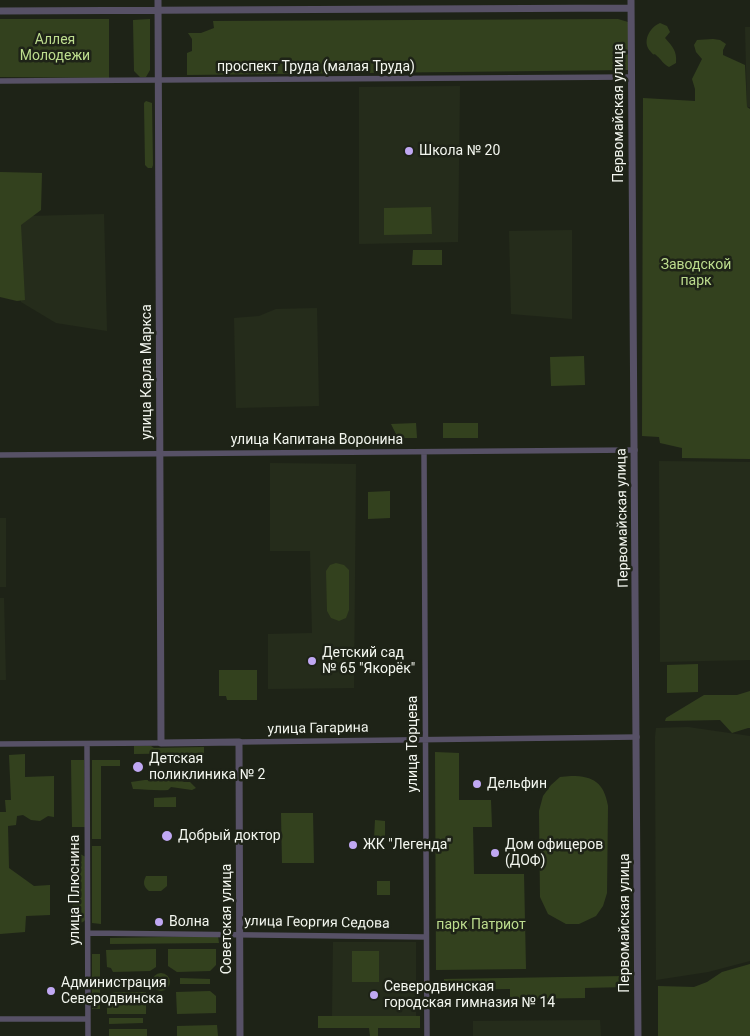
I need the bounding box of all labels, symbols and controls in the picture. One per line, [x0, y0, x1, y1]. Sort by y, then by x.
park label: Аллея Молодежи [20, 32, 90, 64]
street label: Первомайская улица [611, 43, 627, 183]
street label: проспект Труда (малая Труда) [217, 59, 415, 75]
place label: Школа № 20 [419, 143, 500, 159]
marker: Школа № 20 [403, 145, 415, 157]
park label: Заводской парк [661, 257, 731, 290]
street label: улица Карла Маркса [139, 304, 155, 440]
street label: улица Капитана Воронина [231, 432, 403, 448]
street label: Первомайская улица [613, 448, 633, 588]
place label: Детский сад № 65 "Якорёк" [322, 645, 415, 678]
marker: Детский сад № 65 "Якорёк" [306, 655, 318, 667]
street label: улица Торцева [405, 696, 421, 792]
street label: улица Гагарина [267, 720, 369, 738]
place label: Детская поликлиника № 2 [149, 751, 265, 784]
marker: Детская поликлиника № 2 [131, 760, 145, 774]
place label: Дельфин [487, 776, 547, 792]
marker: Дельфин [471, 778, 483, 790]
place label: Добрый доктор [178, 828, 281, 844]
marker: Добрый доктор [160, 829, 174, 843]
street label: улица Плюснина [67, 835, 83, 945]
place label: ЖК "Легенда" [363, 837, 451, 853]
place label: Дом офицеров (ДОФ) [505, 837, 603, 870]
marker: ЖК "Легенда" [347, 839, 359, 851]
marker: Дом офицеров (ДОФ) [489, 847, 501, 859]
street label: Первомайская улица [617, 853, 633, 993]
street label: Советская улица [219, 864, 235, 974]
street label: улица Георгия Седова [244, 913, 390, 933]
place label: Волна [169, 914, 209, 930]
marker: Волна [153, 916, 165, 928]
park label: парк Патриот [436, 917, 526, 933]
place label: Администрация Северодвинска [61, 975, 167, 1008]
place label: Северодвинская городская гимназия № 14 [384, 979, 555, 1012]
marker: Администрация Северодвинска [45, 985, 57, 997]
marker: Северодвинская городская гимназия № 14 [368, 989, 380, 1001]

